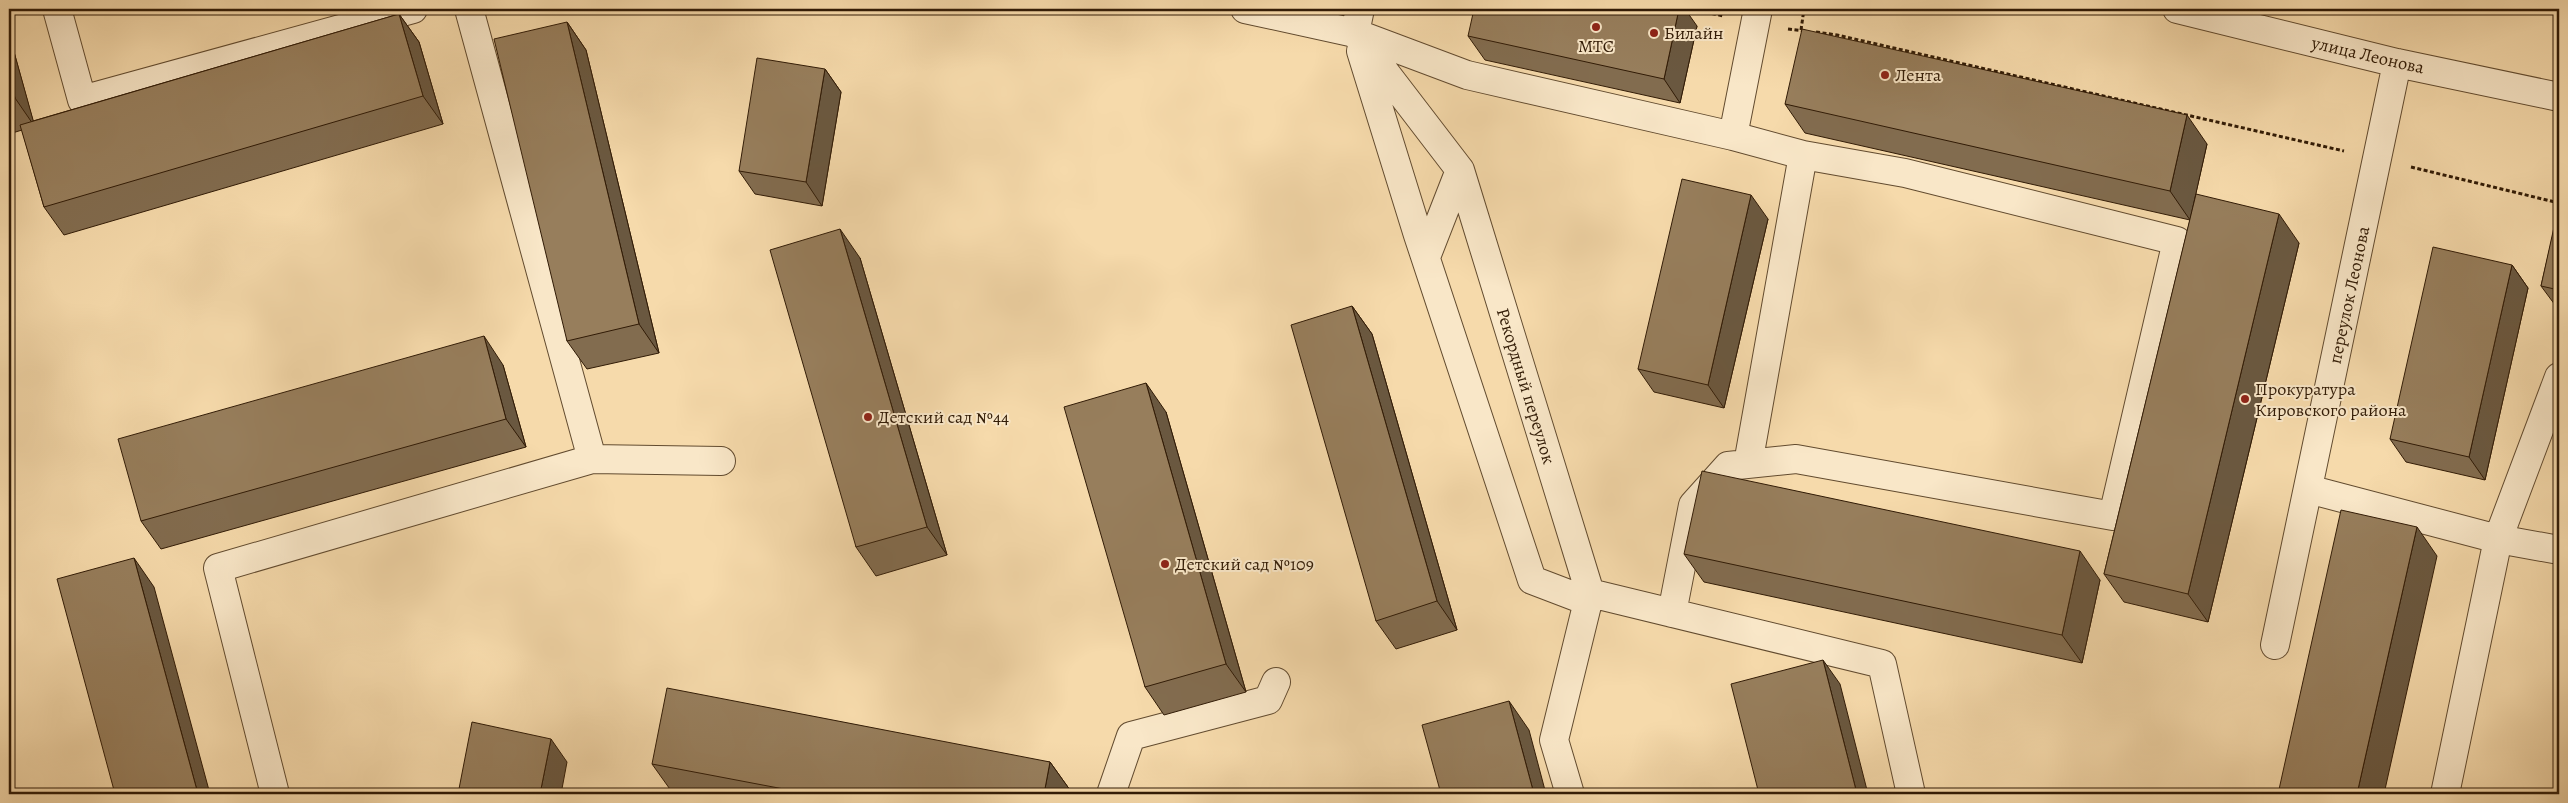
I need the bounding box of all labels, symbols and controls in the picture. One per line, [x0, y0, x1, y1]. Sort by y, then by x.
marker: МТС [1590, 21, 1602, 33]
place label: Билайн [1664, 21, 1724, 45]
marker: Билайн [1648, 27, 1660, 39]
street label: улица Леонова [2308, 30, 2427, 80]
place label: МТС [1578, 34, 1614, 58]
place label: Лента [1895, 63, 1942, 87]
marker: Лента [1879, 69, 1891, 81]
street label: переулок Леонова [2323, 223, 2375, 366]
street label: Рекордный переулок [1491, 305, 1561, 467]
place label: Прокуратура Кировского района [2255, 377, 2407, 422]
marker: Прокуратура Кировского района [2239, 393, 2251, 405]
place label: Детский сад №44 [878, 405, 1009, 429]
marker: Детский сад №44 [862, 411, 874, 423]
place label: Детский сад №109 [1175, 552, 1314, 576]
marker: Детский сад №109 [1159, 558, 1171, 570]

